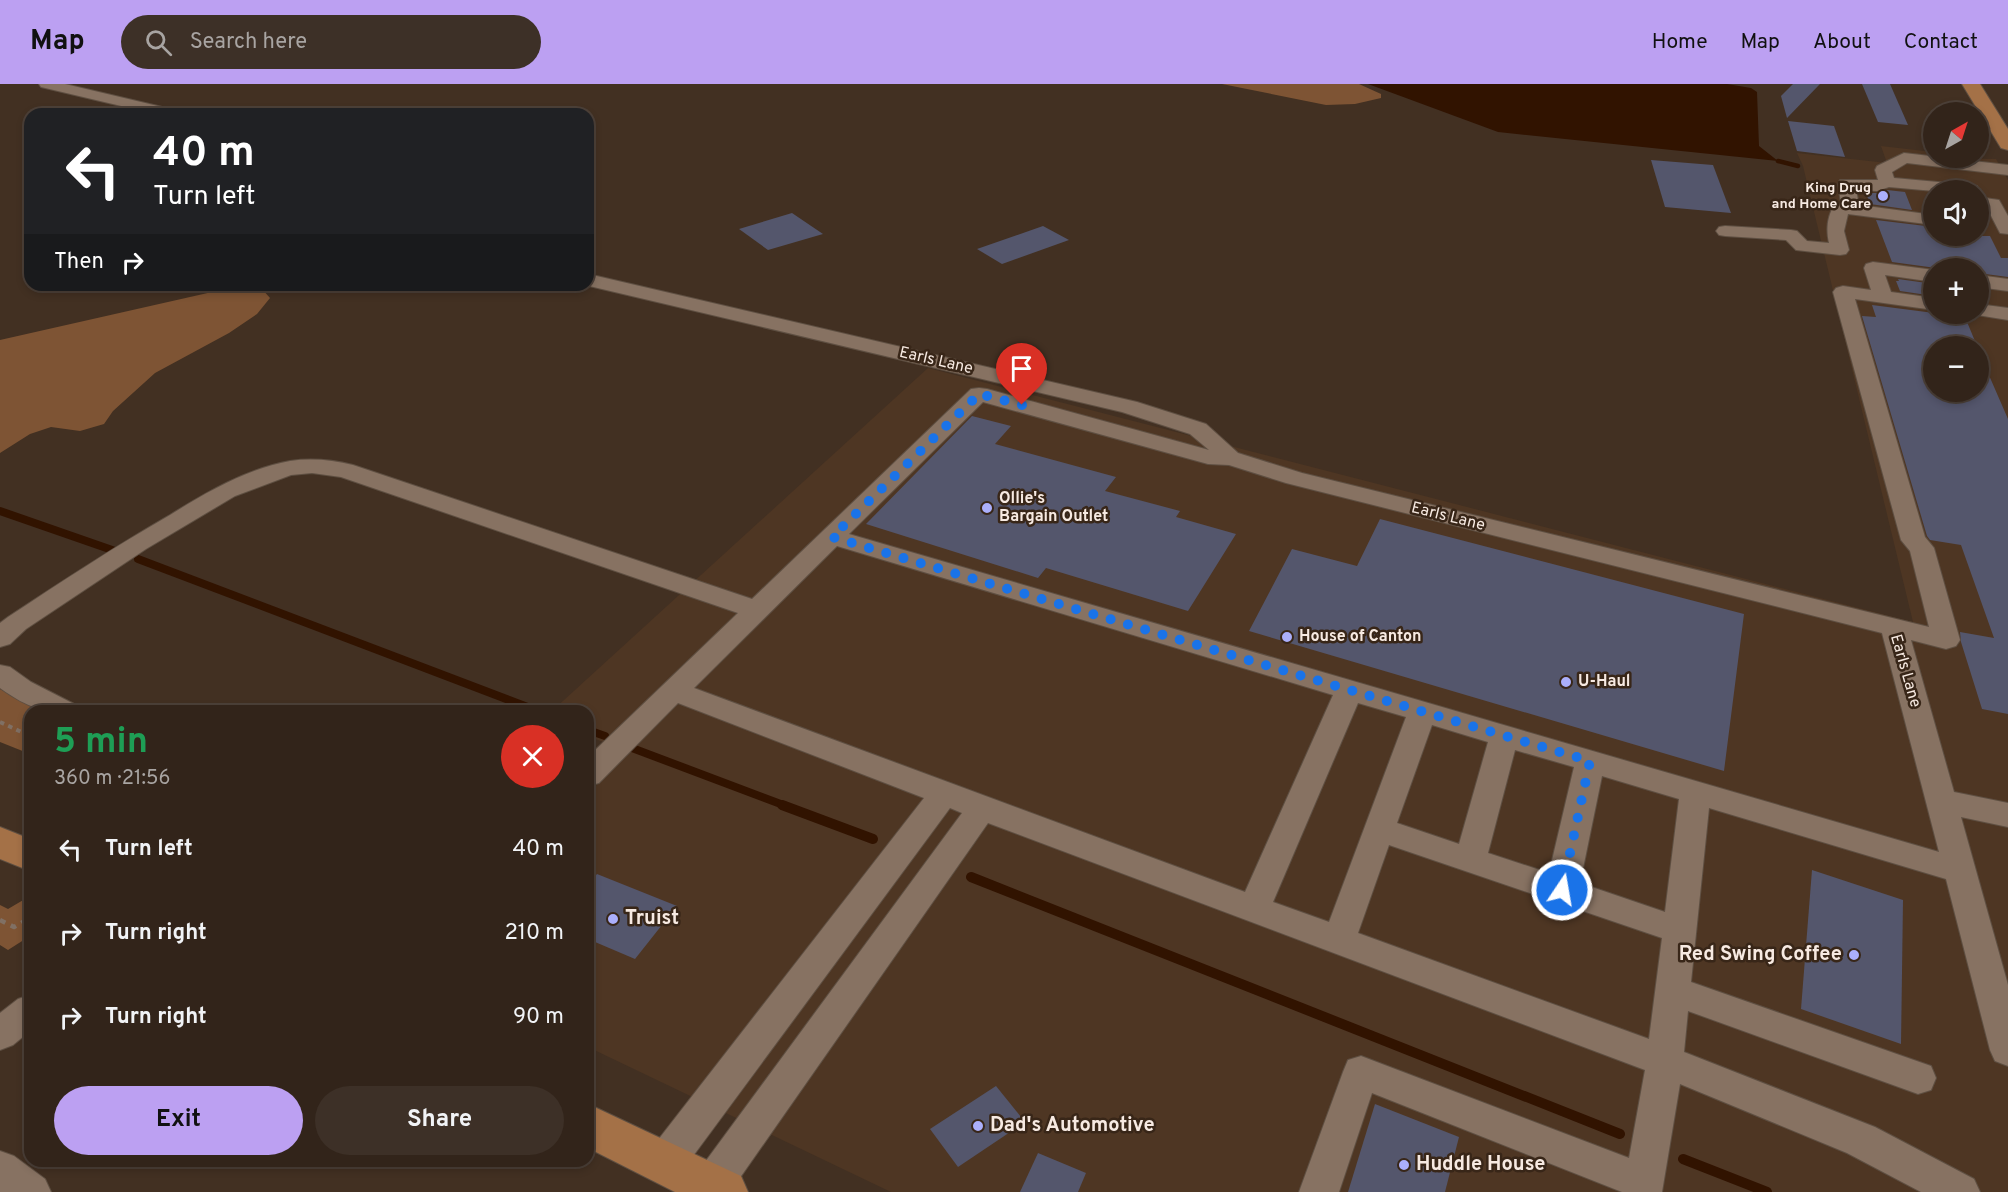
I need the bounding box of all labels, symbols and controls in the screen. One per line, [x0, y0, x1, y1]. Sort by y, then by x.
search box [121, 15, 541, 69]
text: Map [30, 24, 85, 60]
icon: search [142, 26, 175, 59]
text: Search here [190, 29, 307, 56]
text: Home [1652, 29, 1708, 56]
text: Map [1741, 29, 1780, 56]
text: About [1813, 29, 1871, 56]
text: Contact [1904, 29, 1978, 56]
north arrow [1923, 102, 1989, 168]
map controls [1923, 102, 1989, 402]
text: 40 m [153, 128, 255, 181]
icon: left [54, 132, 132, 210]
text: Turn left [153, 180, 255, 214]
place label: King Drug and Home Care [1772, 180, 1871, 213]
button: sound [1923, 180, 1989, 246]
marker: King Drug and Home Care [1876, 189, 1890, 203]
icon: right [116, 246, 149, 279]
text: Then [54, 249, 104, 276]
button: + [1923, 258, 1989, 324]
button: − [1923, 336, 1989, 402]
street label: Earls Lane [897, 343, 975, 379]
pin [996, 343, 1047, 405]
icon: arrive [1005, 352, 1038, 385]
place label: Ollie's Bargain Outlet [999, 489, 1108, 527]
street label: Earls Lane [1409, 498, 1487, 536]
marker: Ollie's Bargain Outlet [980, 501, 994, 515]
place label: House of Canton [1299, 627, 1421, 647]
marker: House of Canton [1280, 630, 1294, 644]
street label: Earls Lane [1885, 632, 1925, 710]
place label: U-Haul [1578, 672, 1631, 692]
marker: U-Haul [1559, 675, 1573, 689]
text: 5 min [54, 720, 148, 766]
button: close [501, 725, 564, 788]
text: 360 m · 21:56 [54, 766, 170, 792]
icon: left [54, 833, 87, 866]
text: Turn left [105, 836, 193, 863]
text: 40 m [512, 836, 564, 863]
position arrow [1530, 858, 1594, 922]
place label: Truist [625, 906, 679, 932]
marker: Truist [606, 912, 620, 926]
icon: right [54, 917, 87, 950]
text: Turn right [105, 920, 207, 947]
text: 210 m [504, 920, 564, 947]
place label: Red Swing Coffee [1679, 942, 1842, 968]
marker: Red Swing Coffee [1847, 948, 1861, 962]
icon: right [54, 1001, 87, 1034]
text: Turn right [105, 1004, 207, 1031]
text: 90 m [513, 1004, 564, 1031]
button: Exit [54, 1086, 303, 1155]
button: Share [315, 1086, 564, 1155]
place label: Dad's Automotive [990, 1113, 1155, 1139]
marker: Dad's Automotive [971, 1119, 985, 1133]
place label: Huddle House [1416, 1152, 1546, 1178]
marker: Huddle House [1397, 1158, 1411, 1172]

